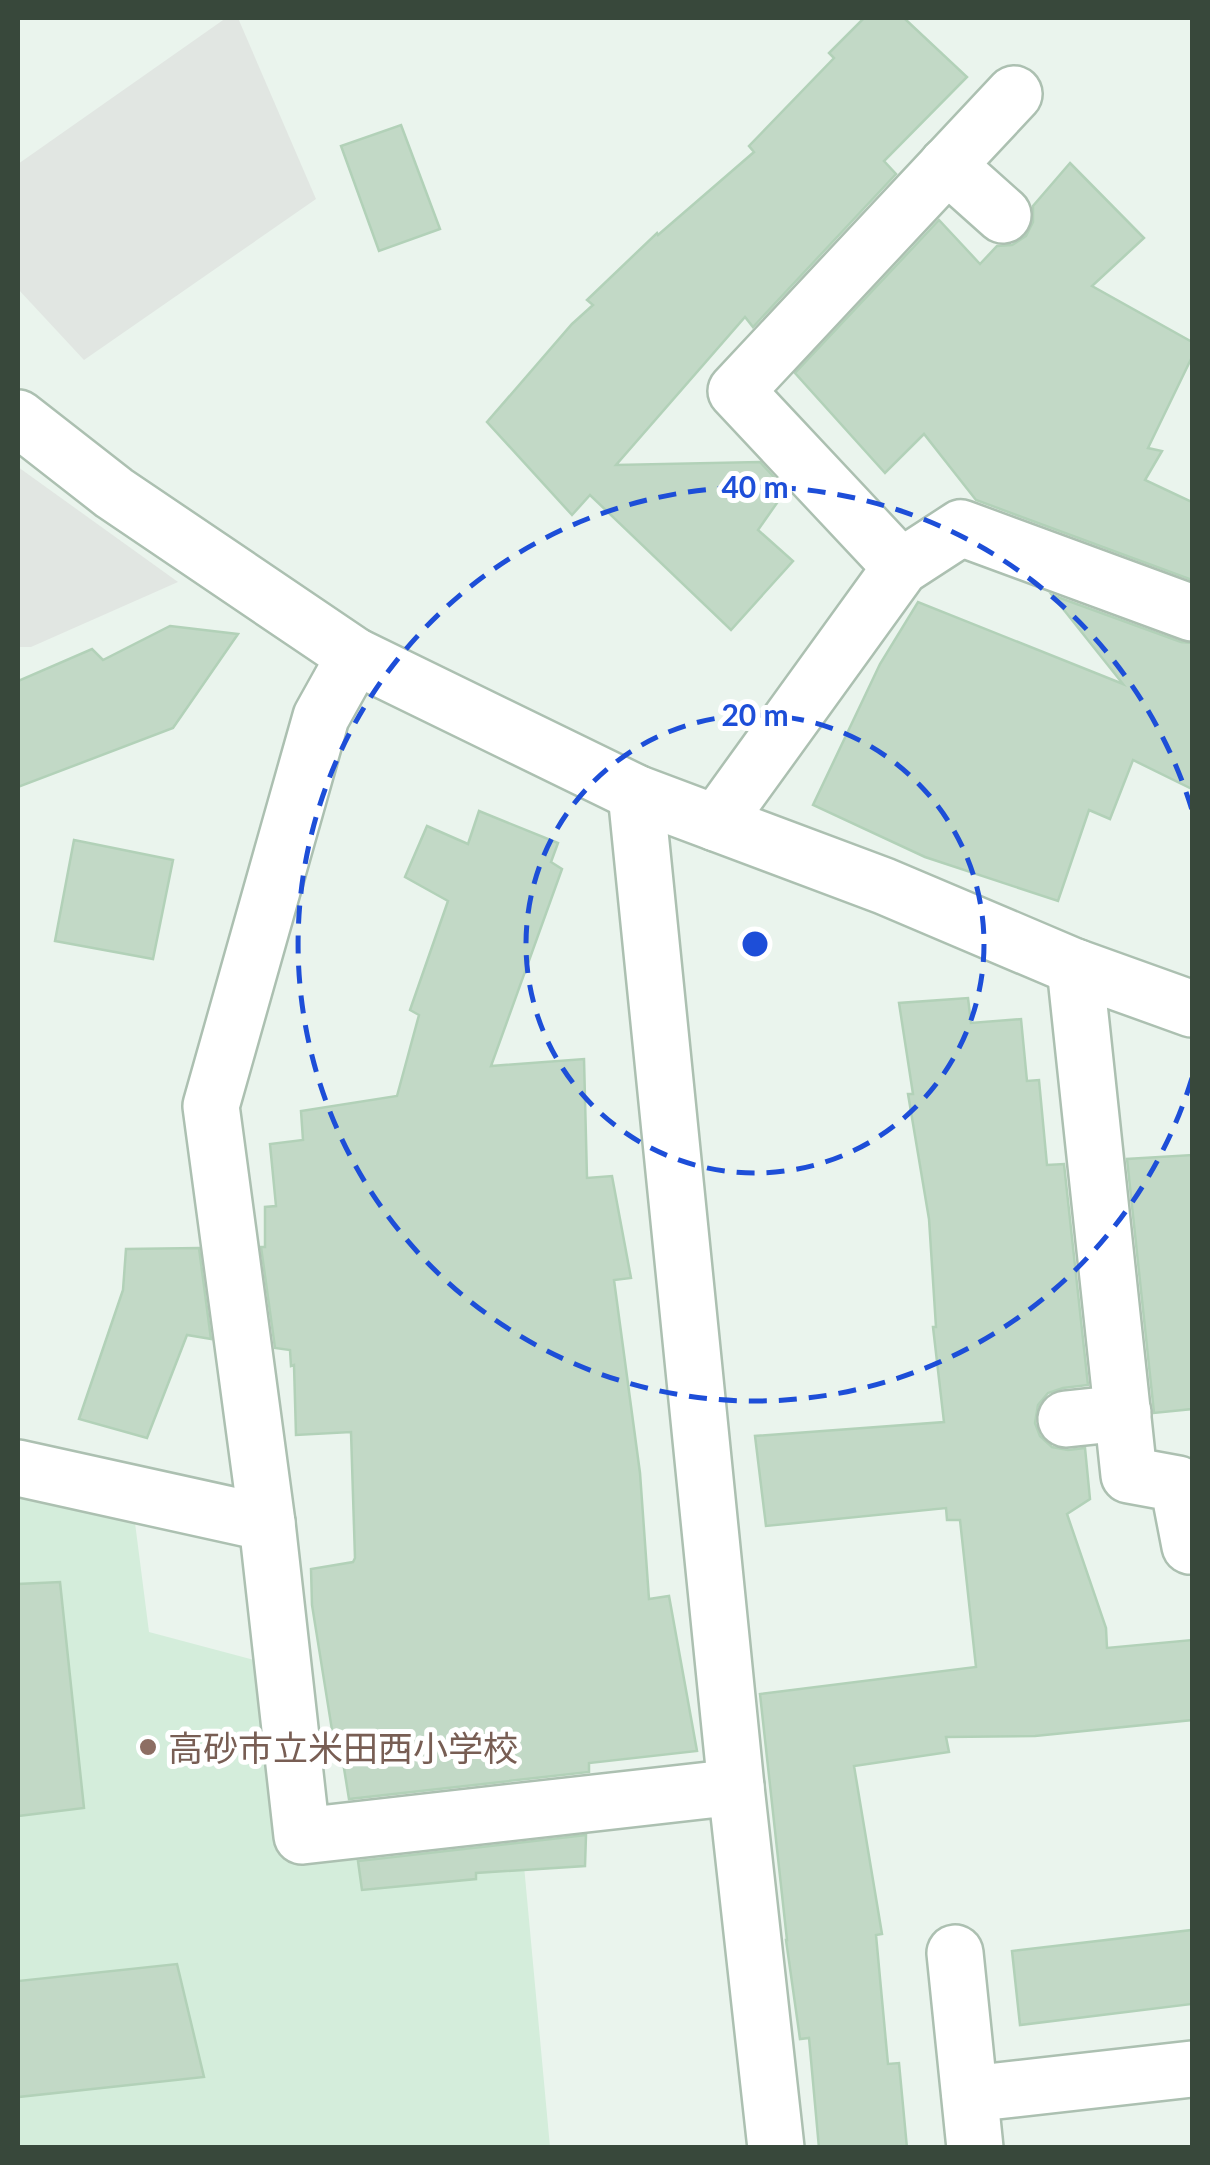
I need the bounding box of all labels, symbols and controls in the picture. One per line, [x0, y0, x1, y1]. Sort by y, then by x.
text: 40 m [721, 468, 789, 504]
text: 20 m [721, 696, 789, 732]
centre of rings [737, 926, 773, 962]
place label: 高砂市立米田西小学校 [168, 1726, 518, 1768]
marker: 高砂市立米田西小学校 [137, 1736, 159, 1758]

